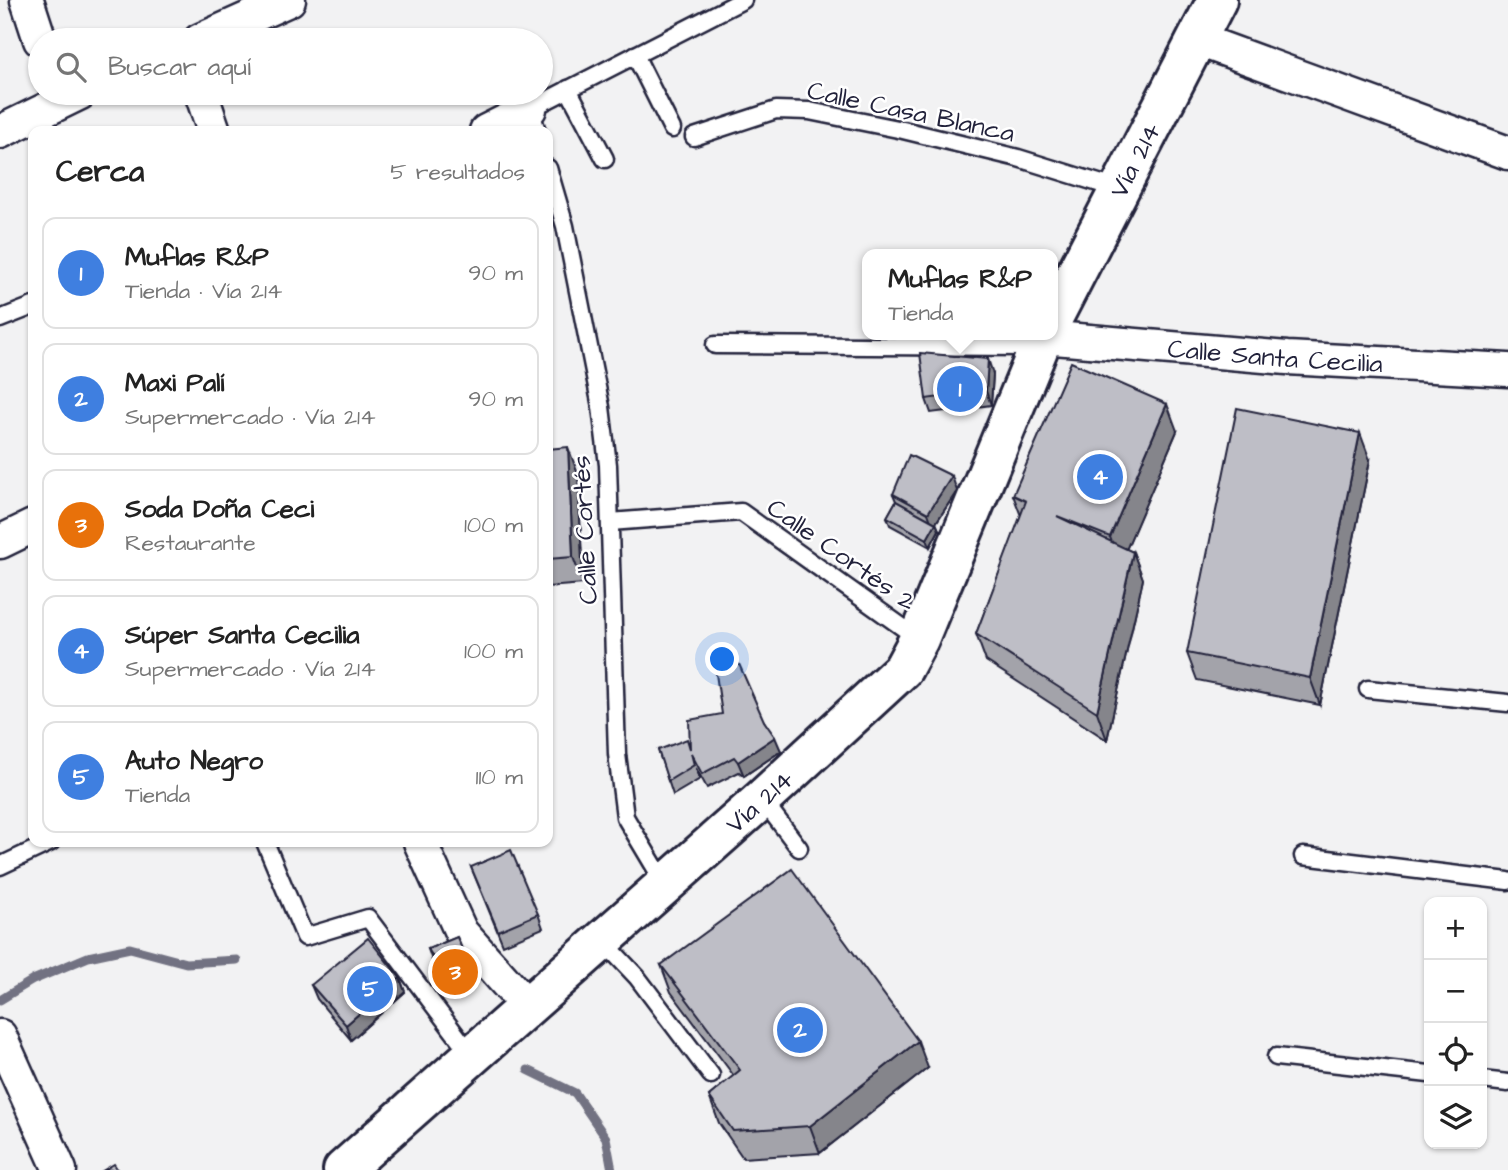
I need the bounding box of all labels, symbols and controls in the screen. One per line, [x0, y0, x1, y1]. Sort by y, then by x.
search box [28, 28, 553, 105]
icon: search [52, 48, 90, 86]
text: Buscar aquí [108, 49, 251, 85]
street label: Calle Casa Blanca [804, 72, 1018, 152]
street label: Vía 214 [1101, 116, 1170, 204]
text: Cerca [56, 151, 144, 193]
text: 5 resultados [390, 156, 525, 188]
text: Muflas R&P [125, 239, 268, 275]
popup [862, 249, 1058, 340]
text: 1 [80, 257, 82, 289]
text: 90 m [468, 257, 523, 289]
text: Muflas R&P [888, 261, 1032, 297]
text: Tienda · Vía 214 [125, 275, 282, 307]
text: Tienda [888, 297, 954, 329]
street label: Calle Santa Cecilia [1166, 331, 1384, 382]
pin: 1 [937, 363, 983, 415]
text: Maxi Palí [125, 365, 224, 401]
text: 2 [74, 383, 88, 415]
text: 90 m [468, 383, 523, 415]
text: Supermercado · Vía 214 [125, 401, 376, 433]
pin: 4 [1077, 451, 1123, 503]
street label: Calle Cortés [563, 454, 607, 605]
street label: Calle Cortés 2 [760, 490, 923, 620]
text: Soda Doña Ceci [125, 491, 314, 527]
text: 3 [75, 509, 87, 541]
text: 100 m [464, 509, 523, 541]
text: Restaurante [125, 527, 256, 559]
text: Súper Santa Cecilia [125, 617, 359, 653]
text: 4 [73, 635, 89, 667]
text: 100 m [464, 635, 523, 667]
your location [705, 642, 739, 676]
text: Supermercado · Vía 214 [125, 653, 376, 685]
text: Auto Negro [125, 743, 263, 779]
text: 5 [73, 761, 89, 793]
text: 110 m [475, 761, 523, 793]
street label: Vía 214 [718, 762, 802, 842]
text: Tienda [125, 779, 190, 811]
map controls [1424, 897, 1487, 1149]
button: + [1424, 897, 1487, 960]
pin: 3 [432, 946, 478, 998]
button: − [1424, 960, 1487, 1023]
pin: 5 [347, 963, 393, 1015]
pin: 2 [777, 1004, 823, 1056]
button: locate [1424, 1023, 1487, 1086]
button: layers [1424, 1086, 1487, 1149]

